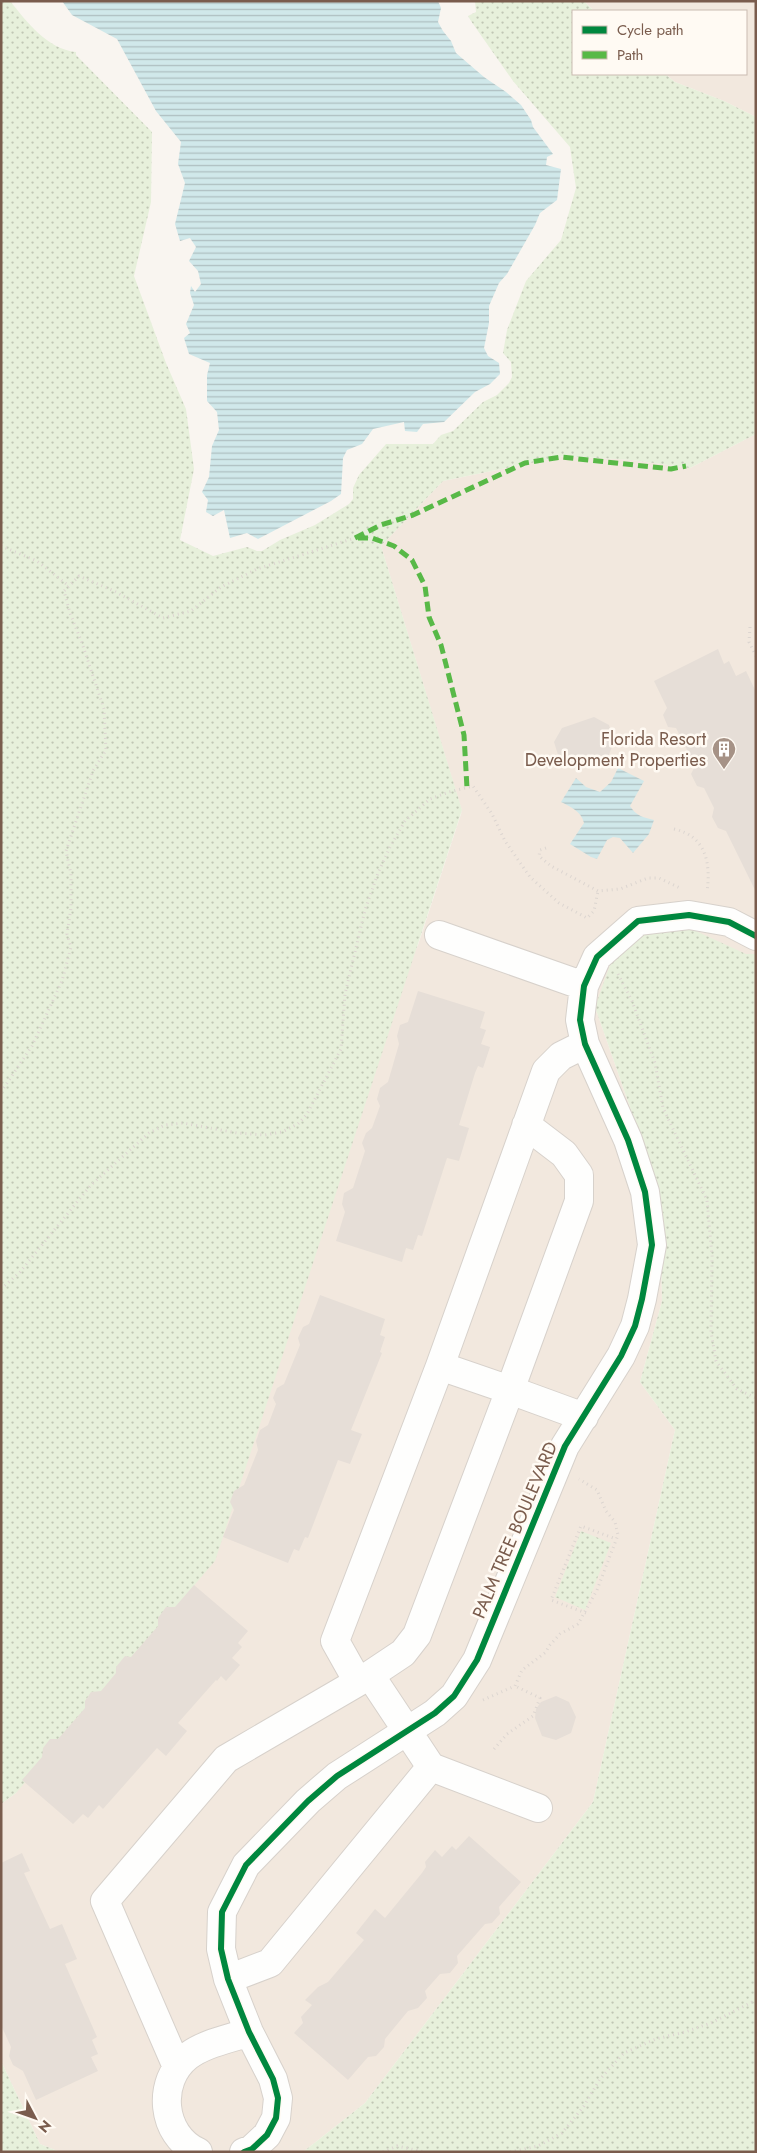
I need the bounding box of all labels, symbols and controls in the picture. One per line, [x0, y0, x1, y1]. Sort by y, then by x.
legend [572, 10, 747, 75]
text: Cycle path [617, 19, 684, 41]
text: Path [617, 44, 643, 66]
place label: Florida Resort Development Properties [525, 726, 707, 773]
building icon: Florida Resort Development Properties [711, 736, 737, 770]
street label: PALM TREE BOULEVARD [466, 1437, 564, 1623]
north arrow [10, 2093, 60, 2143]
text: N [34, 2116, 56, 2137]

